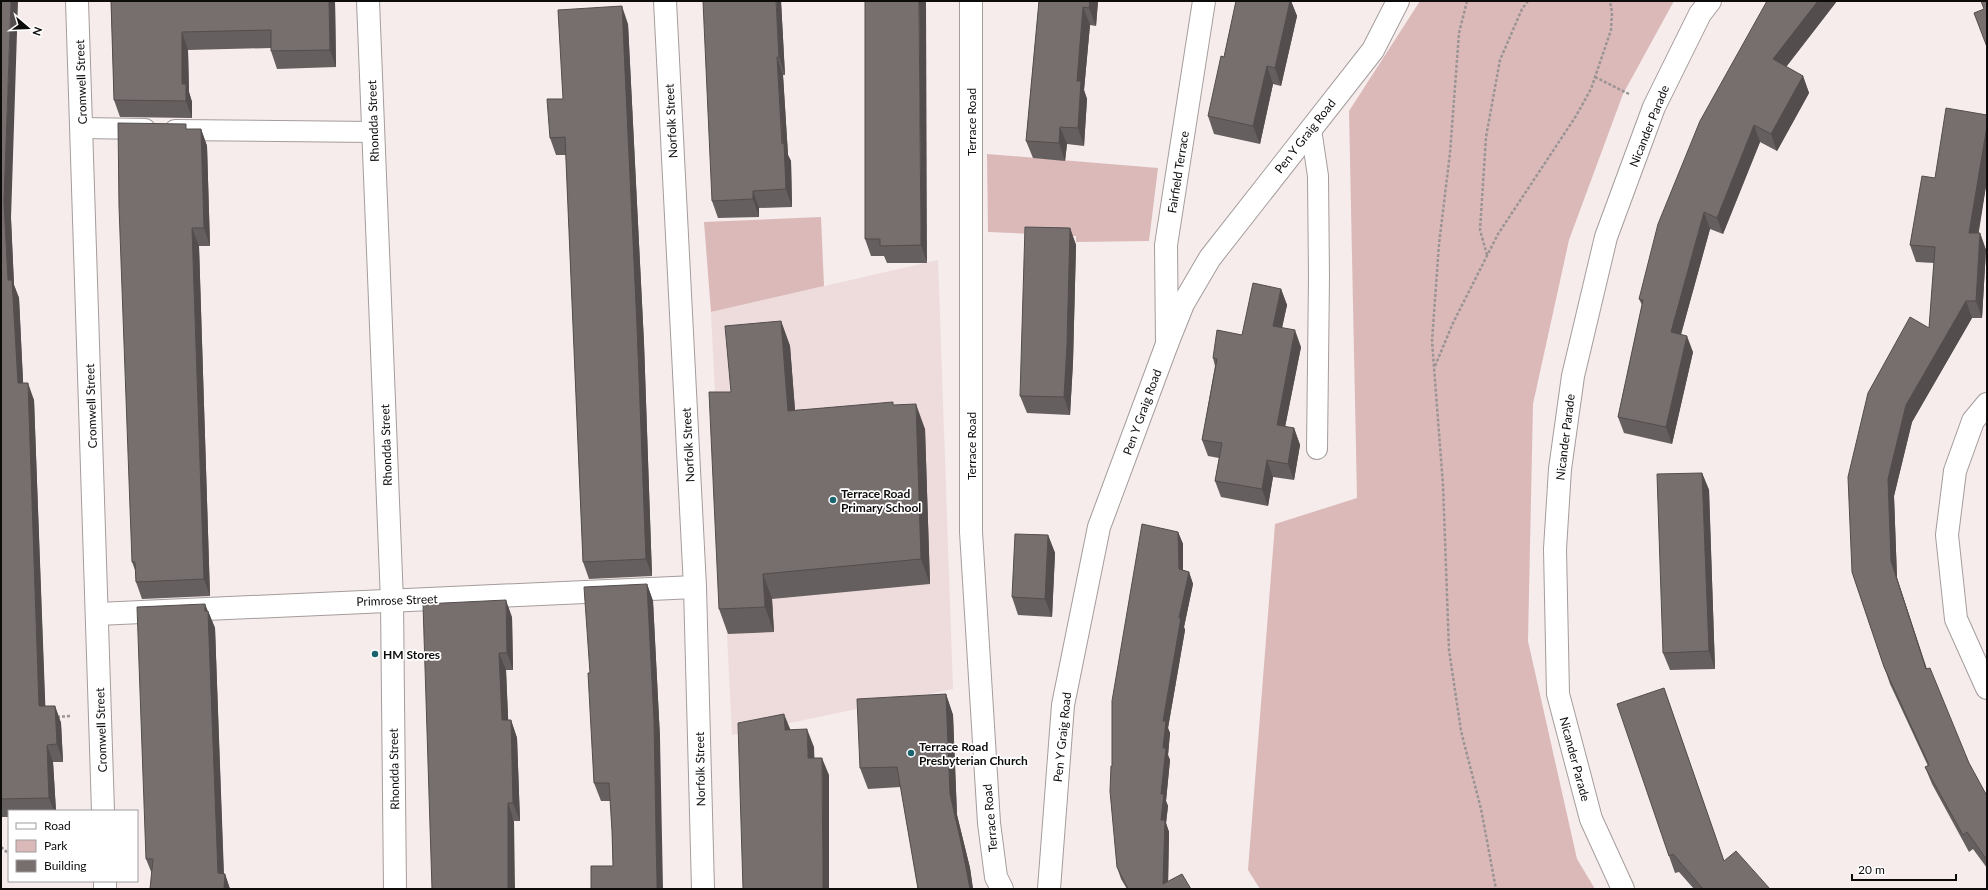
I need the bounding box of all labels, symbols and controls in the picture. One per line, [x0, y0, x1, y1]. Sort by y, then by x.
north arrow [8, 8, 48, 48]
text: N [30, 25, 45, 38]
street label: Cromwell Street [72, 39, 90, 125]
street label: Rhondda Street [364, 79, 382, 162]
street label: Norfolk Street [662, 83, 680, 159]
street label: Nicander Parade [1626, 83, 1672, 169]
street label: Terrace Road [964, 88, 979, 156]
street label: Pen Y Graig Road [1271, 96, 1339, 176]
street label: Fairfield Terrace [1164, 130, 1192, 214]
street label: Cromwell Street [82, 363, 100, 449]
street label: Pen Y Graig Road [1120, 367, 1164, 457]
street label: Nicander Parade [1552, 393, 1578, 481]
street label: Rhondda Street [377, 403, 395, 486]
street label: Norfolk Street [679, 407, 697, 483]
street label: Terrace Road [964, 412, 979, 480]
place label: Terrace Road Primary School [841, 486, 921, 515]
marker: Terrace Road Primary School [828, 495, 838, 505]
street label: Primrose Street [356, 591, 439, 609]
place label: HM Stores [383, 647, 440, 662]
marker: HM Stores [370, 649, 380, 659]
street label: Cromwell Street [92, 687, 110, 773]
street label: Pen Y Graig Road [1050, 691, 1074, 783]
street label: Nicander Parade [1557, 715, 1593, 803]
street label: Rhondda Street [386, 727, 402, 810]
street label: Norfolk Street [692, 731, 708, 806]
place label: Terrace Road Presbyterian Church [919, 739, 1028, 768]
marker: Terrace Road Presbyterian Church [906, 748, 916, 758]
street label: Terrace Road [980, 783, 1000, 853]
legend [8, 810, 138, 882]
text: Road [44, 818, 71, 833]
text: Park [44, 838, 68, 853]
scale bar [1852, 856, 1956, 882]
text: Building [44, 858, 87, 873]
text: 20 m [1858, 862, 1885, 877]

